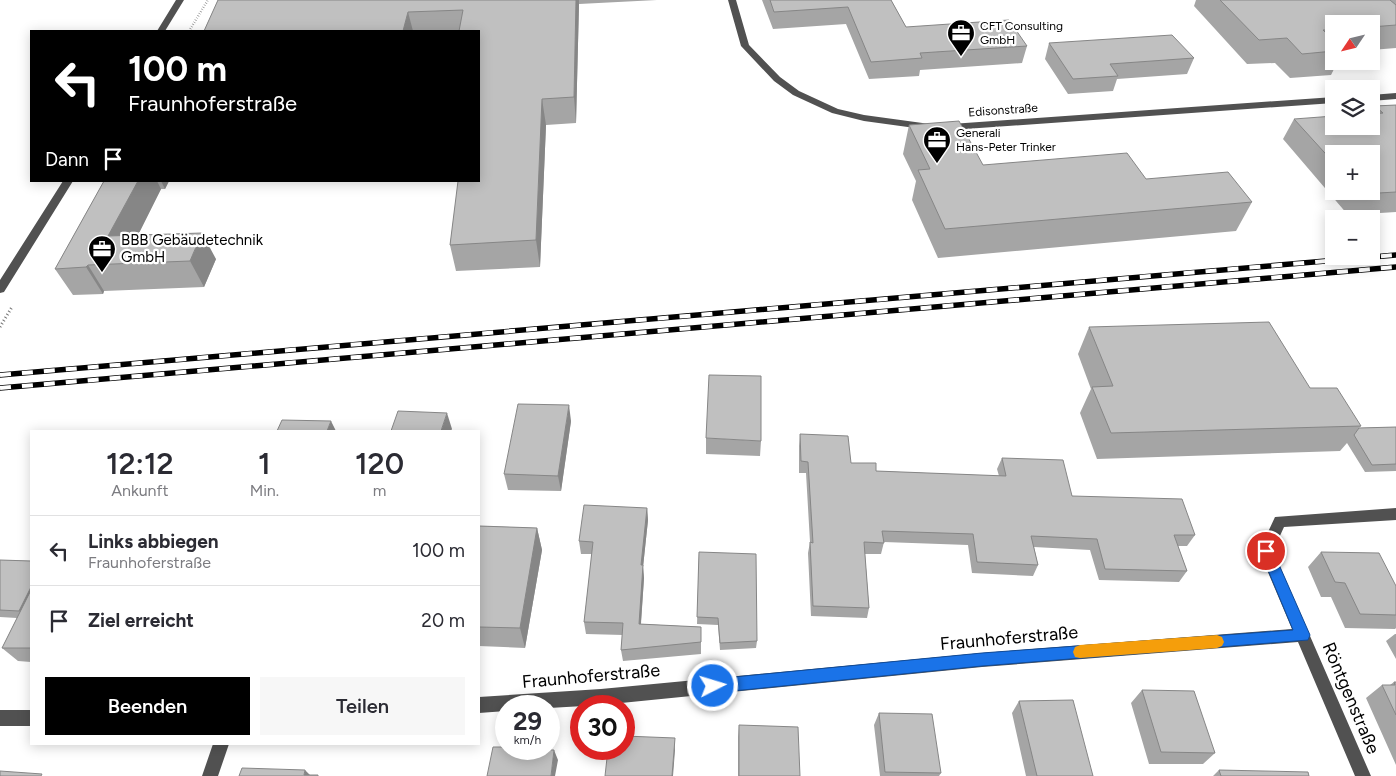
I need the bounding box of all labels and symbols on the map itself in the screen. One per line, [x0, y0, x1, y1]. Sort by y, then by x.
north arrow [1325, 15, 1380, 70]
office icon: CFT Consulting GmbH [946, 18, 976, 57]
place label: CFT Consulting GmbH [980, 19, 1063, 47]
street label: Edisonstraße [968, 101, 1039, 119]
office icon: Generali Hans-Peter Trinker [922, 125, 952, 164]
place label: Generali Hans-Peter Trinker [956, 126, 1056, 154]
place label: BBB Gebäudetechnik GmbH [121, 231, 264, 266]
office icon: BBB Gebäudetechnik GmbH [87, 234, 117, 273]
pin [1245, 530, 1287, 572]
street label: Fraunhoferstraße [939, 621, 1079, 655]
street label: Röntgenstraße [1318, 639, 1385, 757]
street label: Fraunhoferstraße [521, 659, 661, 693]
position arrow [686, 659, 738, 711]
speed limit sign: 30 [570, 695, 635, 760]

